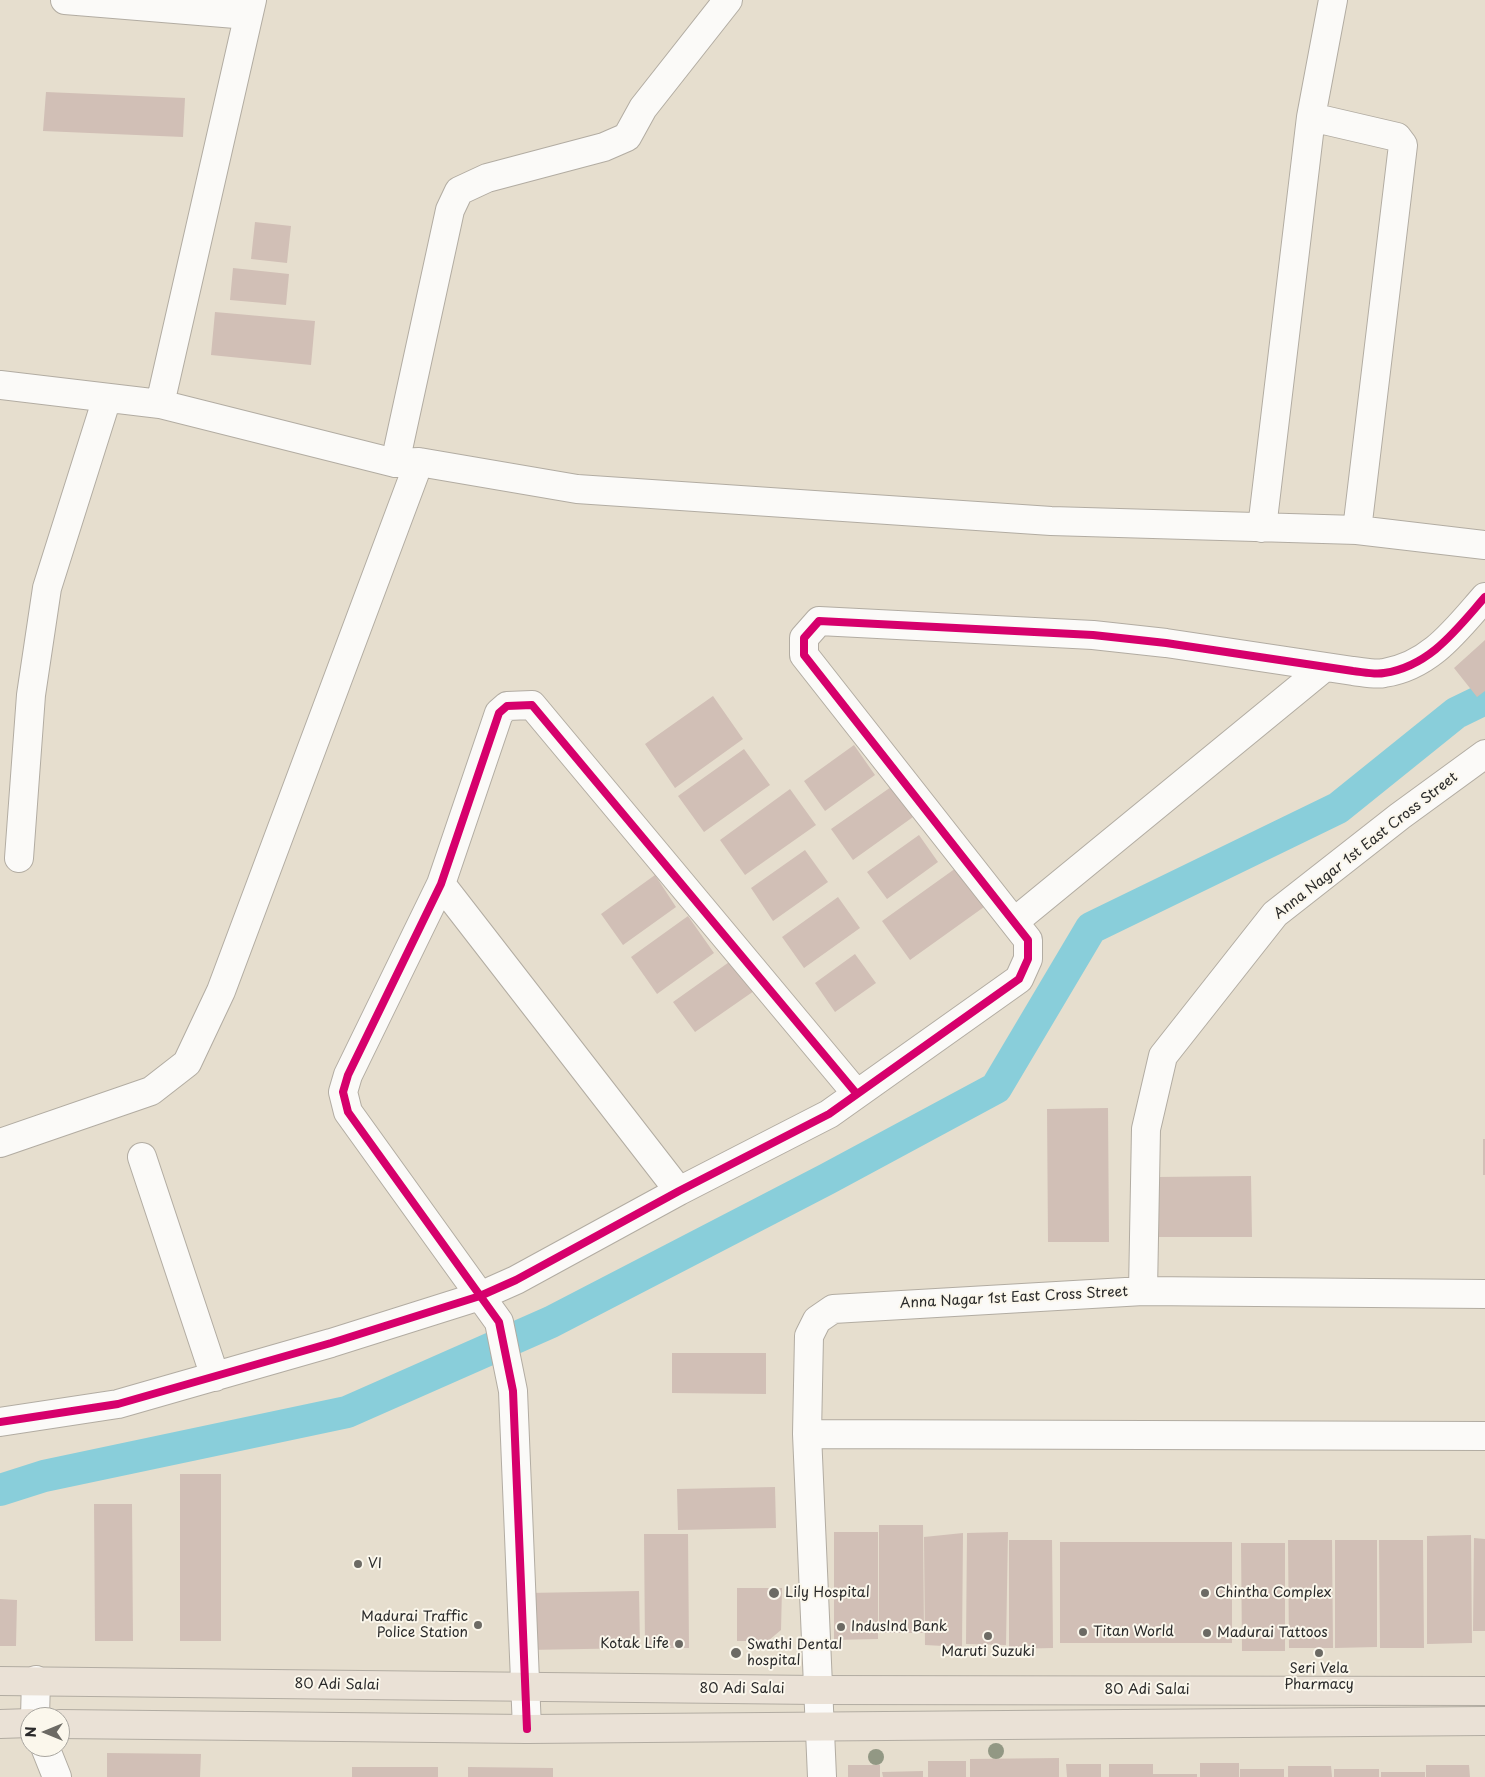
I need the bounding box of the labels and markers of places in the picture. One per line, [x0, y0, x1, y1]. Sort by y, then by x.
place label: VI [368, 1556, 382, 1572]
marker: VI [352, 1558, 364, 1570]
place label: Lily Hospital [785, 1585, 870, 1601]
place label: Chintha Complex [1215, 1585, 1331, 1601]
marker: Lily Hospital [767, 1586, 781, 1600]
marker: Chintha Complex [1199, 1587, 1211, 1599]
place label: Madurai Traffic Police Station [361, 1609, 468, 1641]
marker: Madurai Traffic Police Station [472, 1619, 484, 1631]
place label: IndusInd Bank [851, 1619, 947, 1635]
marker: IndusInd Bank [835, 1621, 847, 1633]
place label: Titan World [1093, 1624, 1174, 1640]
place label: Madurai Tattoos [1217, 1625, 1328, 1641]
marker: Titan World [1077, 1626, 1089, 1638]
marker: Madurai Tattoos [1201, 1627, 1213, 1639]
marker: Maruti Suzuki [982, 1630, 994, 1642]
place label: Kotak Life [600, 1636, 669, 1652]
place label: Swathi Dental hospital [747, 1637, 842, 1670]
marker: Kotak Life [673, 1638, 685, 1650]
place label: Maruti Suzuki [941, 1644, 1035, 1660]
marker: Swathi Dental hospital [729, 1646, 743, 1660]
marker: Seri Vela Pharmacy [1313, 1647, 1325, 1659]
place label: Seri Vela Pharmacy [1284, 1661, 1354, 1694]

